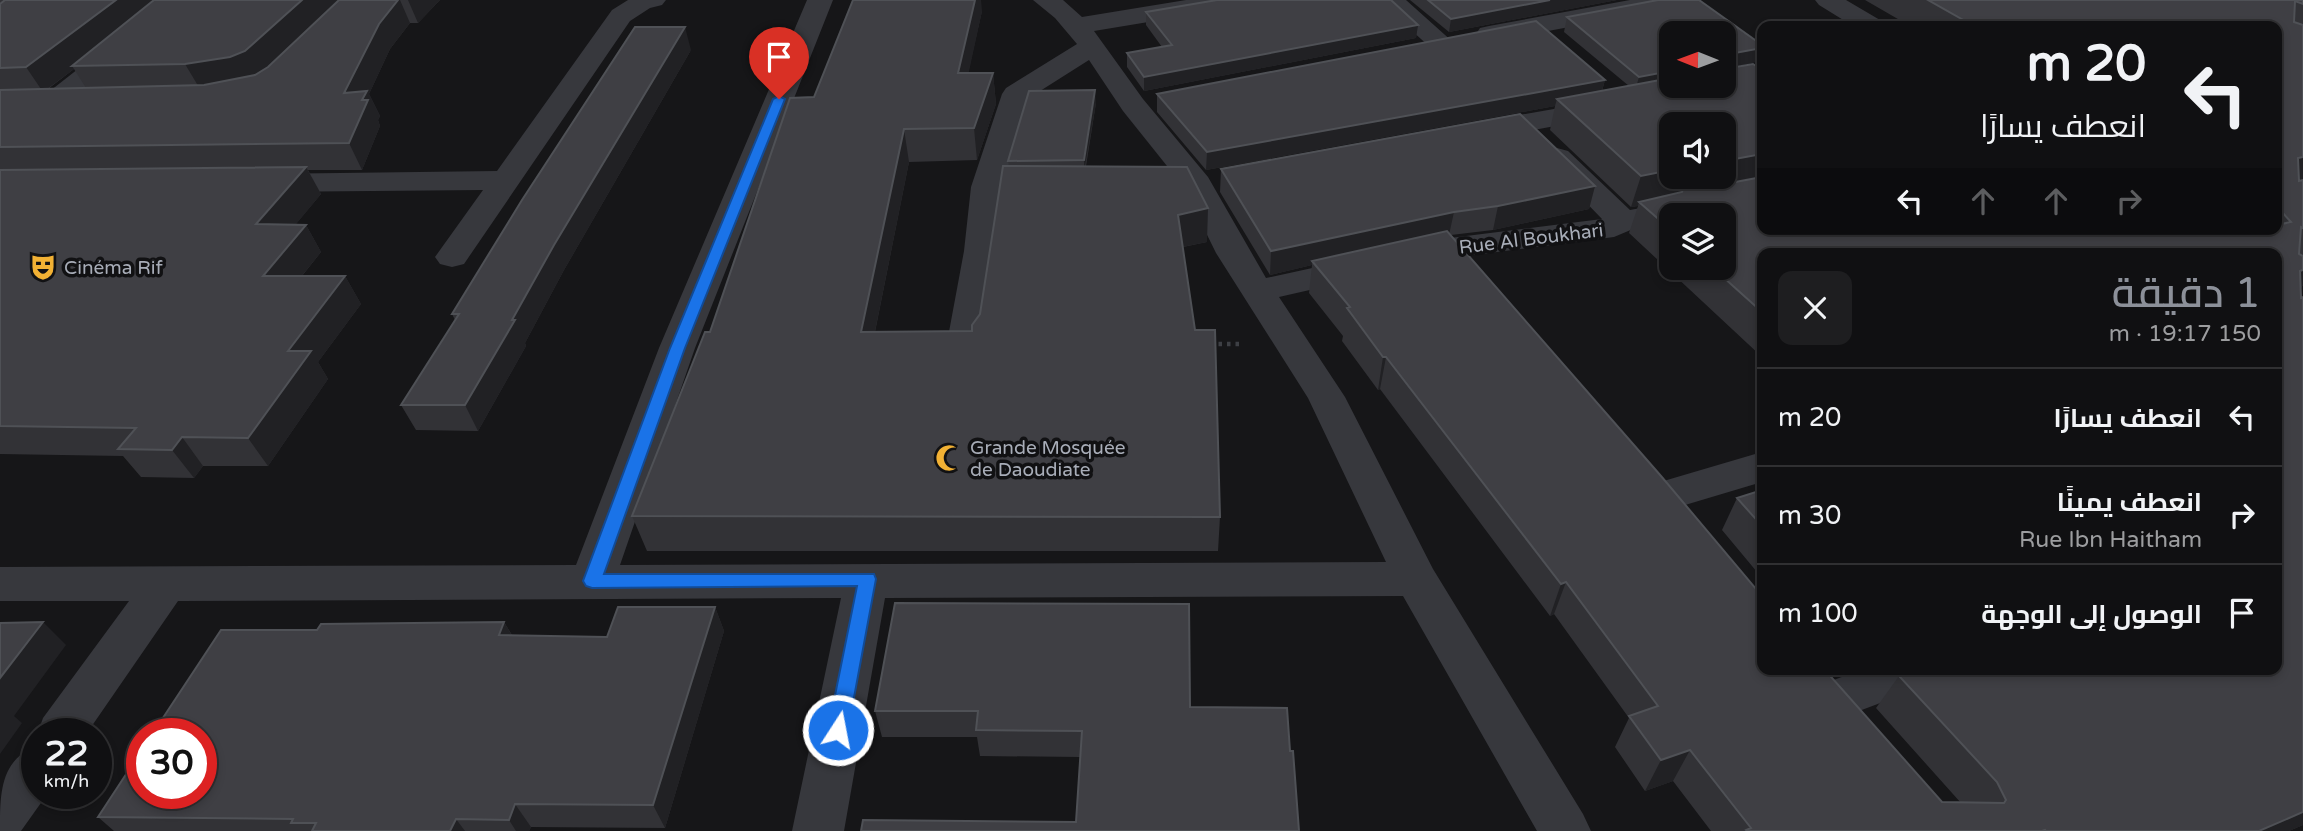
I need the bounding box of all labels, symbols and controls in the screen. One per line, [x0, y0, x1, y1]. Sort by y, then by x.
north arrow [1659, 21, 1736, 98]
map controls [1659, 21, 1736, 280]
pin [749, 27, 809, 99]
text: 20 m [2027, 35, 2146, 94]
icon: arrive [760, 38, 798, 76]
icon: left [2170, 49, 2261, 140]
text: انعطف يسارًا [1980, 108, 2146, 146]
button: sound [1659, 112, 1736, 189]
icon: left [1891, 182, 1929, 220]
icon: ahead [1964, 182, 2002, 220]
icon: ahead [2037, 182, 2075, 220]
icon: right [2110, 182, 2148, 220]
button: layers [1659, 203, 1736, 280]
street label: Rue Al Boukhari [1458, 219, 1605, 259]
theatre icon: Cinéma Rif [28, 252, 58, 282]
place label: Cinéma Rif [64, 257, 164, 279]
text: 1 دقيقة [2112, 268, 2261, 319]
button: close [1778, 271, 1852, 345]
text: 150 m · 19:17 [2109, 320, 2261, 348]
icon: left [2223, 398, 2261, 436]
text: 20 m [1778, 402, 1841, 433]
text: انعطف يسارًا [2053, 403, 2202, 434]
place label: Grande Mosquée de Daoudiate [970, 437, 1125, 481]
mosque icon: Grande Mosquée de Daoudiate [934, 443, 964, 473]
text: انعطف يمينًا [2057, 487, 2202, 518]
icon: right [2223, 496, 2261, 534]
text: 30 m [1778, 500, 1841, 531]
text: Rue Ibn Haitham [2019, 526, 2202, 554]
icon: arrive [2223, 594, 2261, 632]
text: 100 m [1778, 598, 1858, 629]
text: الوصول إلى الوجهة [1981, 599, 2202, 630]
position arrow [801, 693, 875, 767]
speed limit sign: 30 [126, 718, 217, 809]
text: 22 [45, 733, 88, 775]
text: km/h [44, 770, 89, 792]

